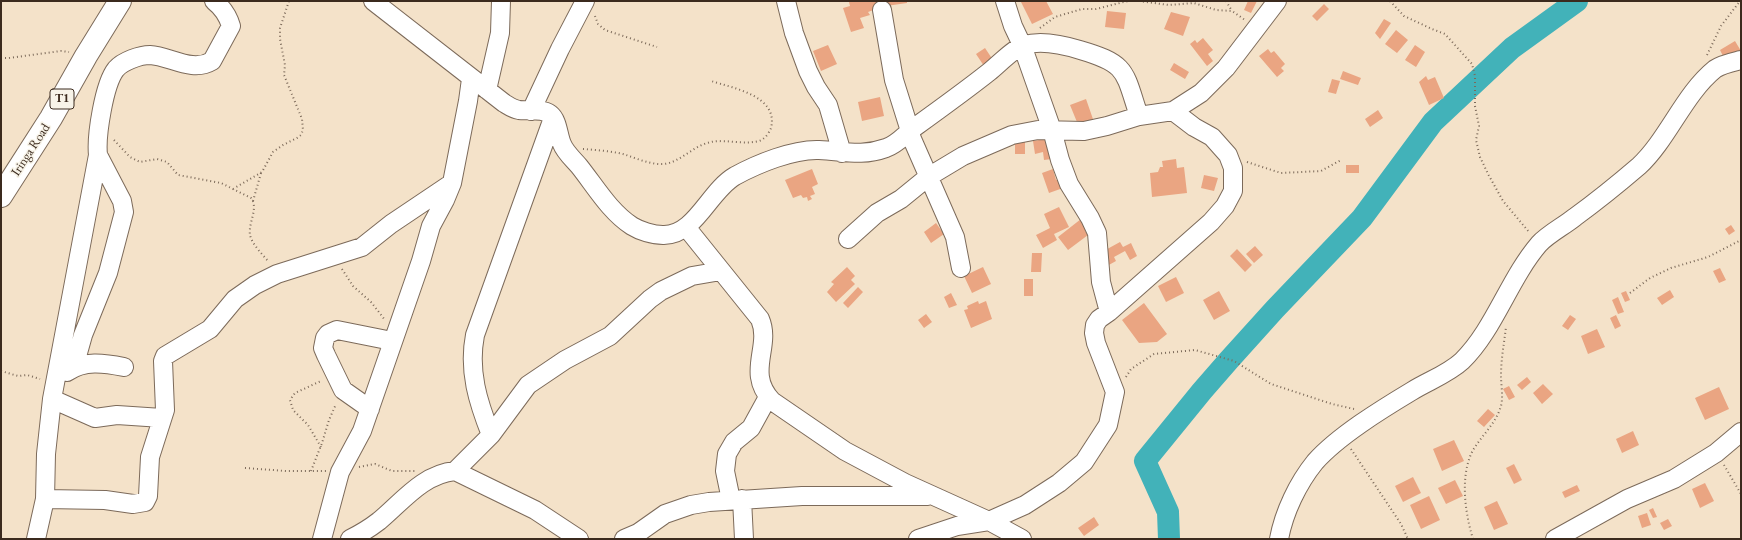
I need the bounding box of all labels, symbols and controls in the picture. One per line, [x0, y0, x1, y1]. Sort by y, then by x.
road number: T1 [50, 89, 74, 109]
street label: Iringa Road [8, 121, 54, 179]

